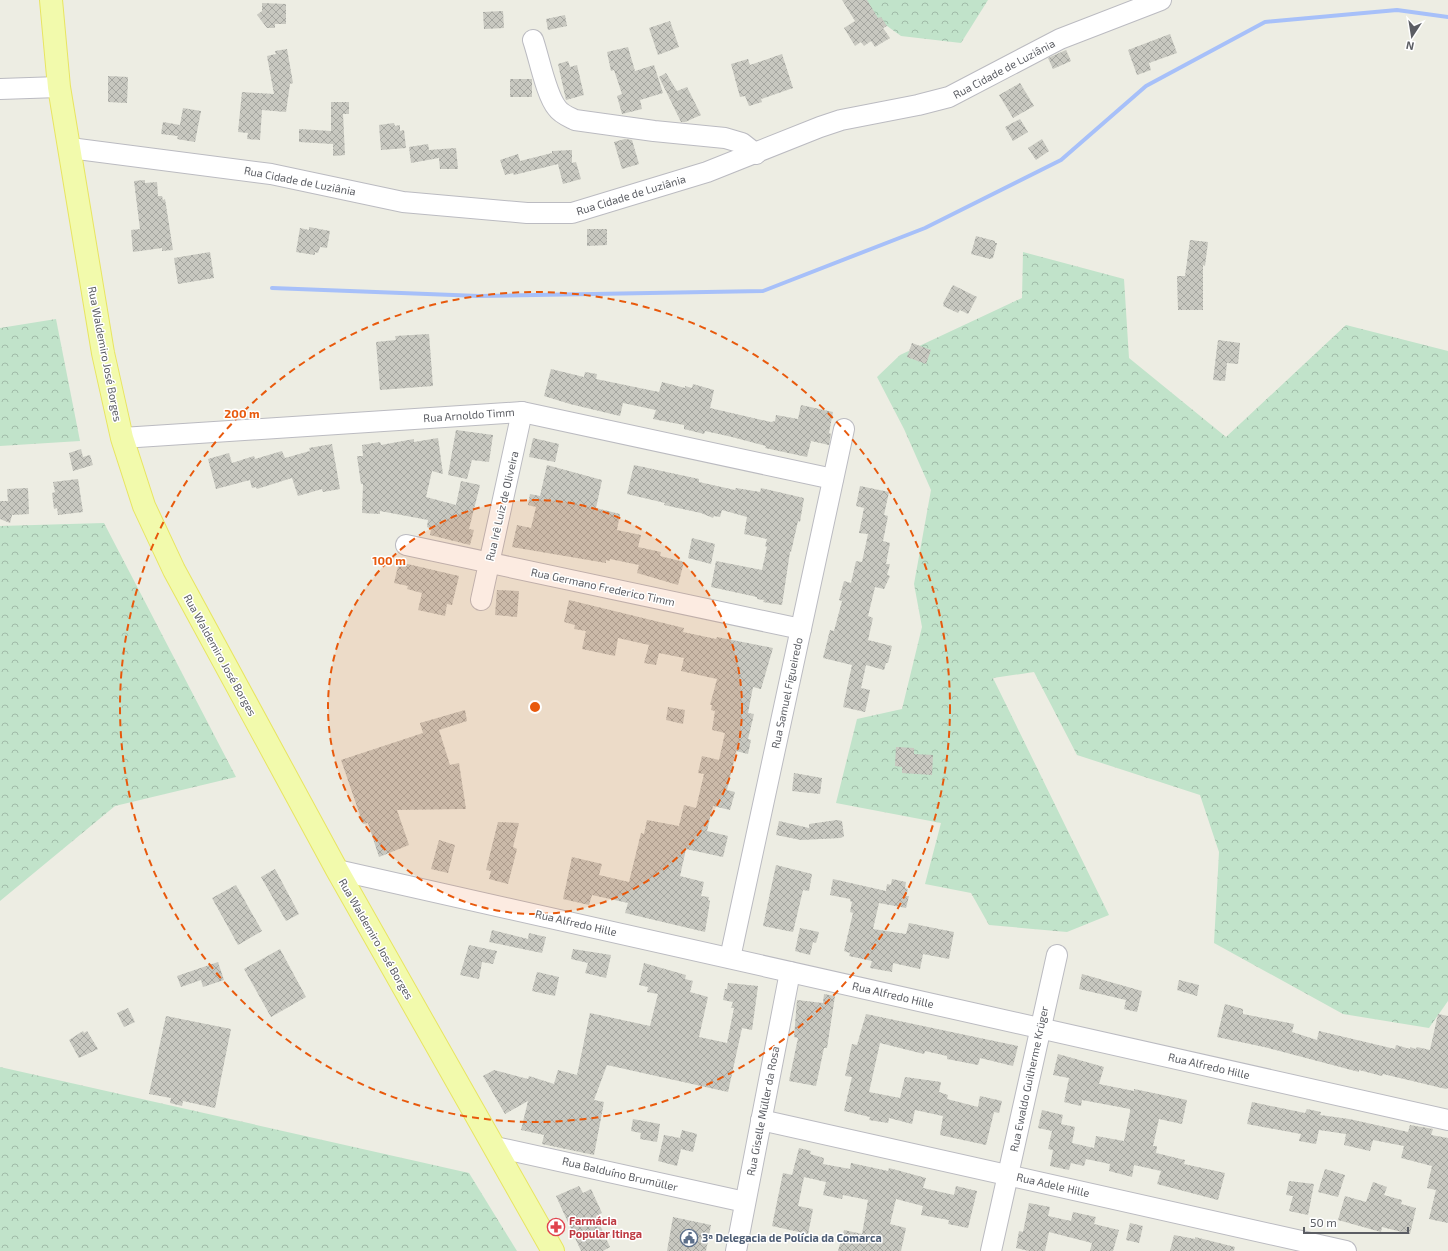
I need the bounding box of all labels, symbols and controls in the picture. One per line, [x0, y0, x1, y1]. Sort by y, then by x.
north arrow [1392, 16, 1432, 56]
street label: Rua Cidade de Luziânia [951, 36, 1057, 101]
text: N [1405, 39, 1415, 53]
street label: Rua Cidade de Luziânia [243, 163, 357, 198]
street label: Rua Cidade de Luziânia [575, 172, 687, 217]
street label: Rua Waldemiro José Borges [86, 285, 125, 423]
street label: Rua Arnoldo Timm [423, 405, 515, 424]
text: 200 m [224, 406, 260, 420]
street label: Rua Irê Luiz de Oliveira [483, 450, 521, 562]
text: 100 m [372, 553, 406, 567]
street label: Rua Germano Frederico Timm [530, 565, 676, 608]
street label: Rua Waldemiro José Borges [181, 592, 260, 718]
street label: Rua Samuel Figueiredo [768, 636, 805, 750]
centre of rings [528, 700, 542, 714]
street label: Rua Waldemiro José Borges [336, 876, 417, 1002]
street label: Rua Alfredo Hille [534, 907, 618, 938]
street label: Rua Alfredo Hille [851, 979, 935, 1010]
street label: Rua Ewaldo Guilherme Krüger [1007, 1004, 1050, 1153]
street label: Rua Giselle Müller da Rosa [744, 1045, 781, 1177]
street label: Rua Alfredo Hille [1167, 1050, 1251, 1081]
street label: Rua Balduíno Brumüller [561, 1154, 680, 1193]
street label: Rua Adele Hille [1015, 1170, 1091, 1199]
scale bar [1304, 1209, 1408, 1235]
place label: Farmácia Popular Itinga [569, 1214, 642, 1240]
text: 50 m [1310, 1215, 1337, 1229]
pharmacy icon: Farmácia Popular Itinga [546, 1217, 566, 1237]
public building icon: 3ª Delegacia de Polícia da Comarca [679, 1228, 699, 1248]
place label: 3ª Delegacia de Polícia da Comarca [702, 1231, 882, 1244]

